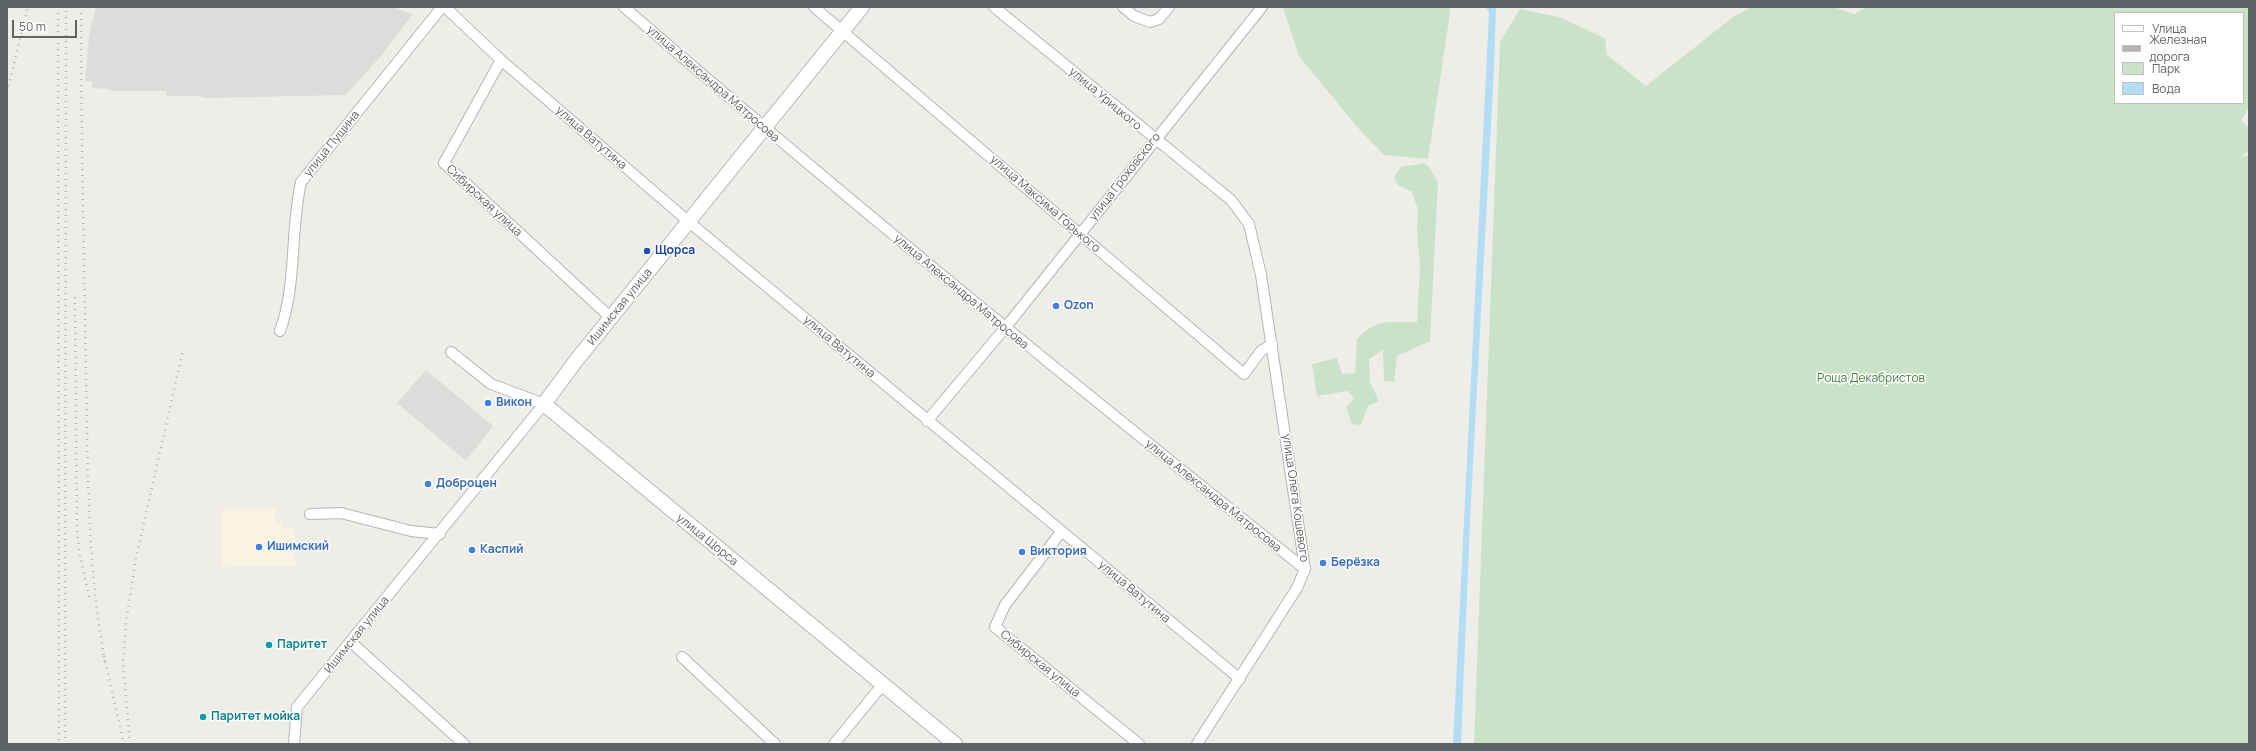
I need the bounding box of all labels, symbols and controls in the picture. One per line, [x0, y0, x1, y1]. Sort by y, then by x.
scale bar [14, 12, 79, 38]
legend [2114, 12, 2244, 104]
text: 50 m [19, 18, 46, 35]
text: Улица [2152, 20, 2186, 37]
street label: улица Александра Матросова [644, 22, 782, 146]
text: Железная дорога [2149, 31, 2207, 65]
text: Парк [2152, 60, 2180, 77]
street label: улица Урицкого [1066, 65, 1144, 133]
text: Вода [2152, 80, 2180, 97]
street label: улица Ватутина [553, 103, 629, 173]
street label: улица Пущина [301, 108, 363, 180]
street label: улица Гроховского [1086, 130, 1164, 224]
street label: улица Максима Горького [987, 152, 1103, 256]
street label: Сибирская улица [443, 162, 525, 240]
street label: улица Александра Матросова [891, 232, 1031, 352]
place label: Щорса [655, 244, 695, 258]
marker: Щорса [642, 246, 652, 256]
street label: Ишимская улица [585, 266, 655, 348]
place label: Ozon [1064, 299, 1094, 313]
marker: Ozon [1051, 301, 1061, 311]
street label: улица Ватутина [800, 313, 878, 381]
park label: Роща Декабристов [1817, 372, 1925, 386]
place label: Викон [496, 396, 532, 410]
marker: Викон [483, 398, 493, 408]
street label: улица Олега Кошевого [1279, 433, 1311, 563]
street label: улица Александра Матросова [1142, 437, 1284, 555]
place label: Доброцен [436, 477, 497, 491]
marker: Доброцен [423, 479, 433, 489]
street label: улица Щорса [673, 511, 741, 569]
place label: Ишимский [267, 540, 329, 554]
marker: Ишимский [254, 542, 264, 552]
place label: Каспий [480, 543, 523, 557]
marker: Каспий [467, 545, 477, 555]
place label: Виктория [1030, 545, 1087, 559]
marker: Виктория [1017, 547, 1027, 557]
place label: Берёзка [1331, 556, 1380, 570]
street label: улица Ватутина [1095, 558, 1173, 626]
marker: Берёзка [1318, 558, 1328, 568]
street label: Ишимская улица [322, 594, 392, 676]
street label: Сибирская улица [997, 627, 1083, 701]
place label: Паритет [277, 638, 327, 652]
marker: Паритет [264, 640, 274, 650]
place label: Паритет мойка [211, 710, 300, 724]
marker: Паритет мойка [198, 712, 208, 722]

